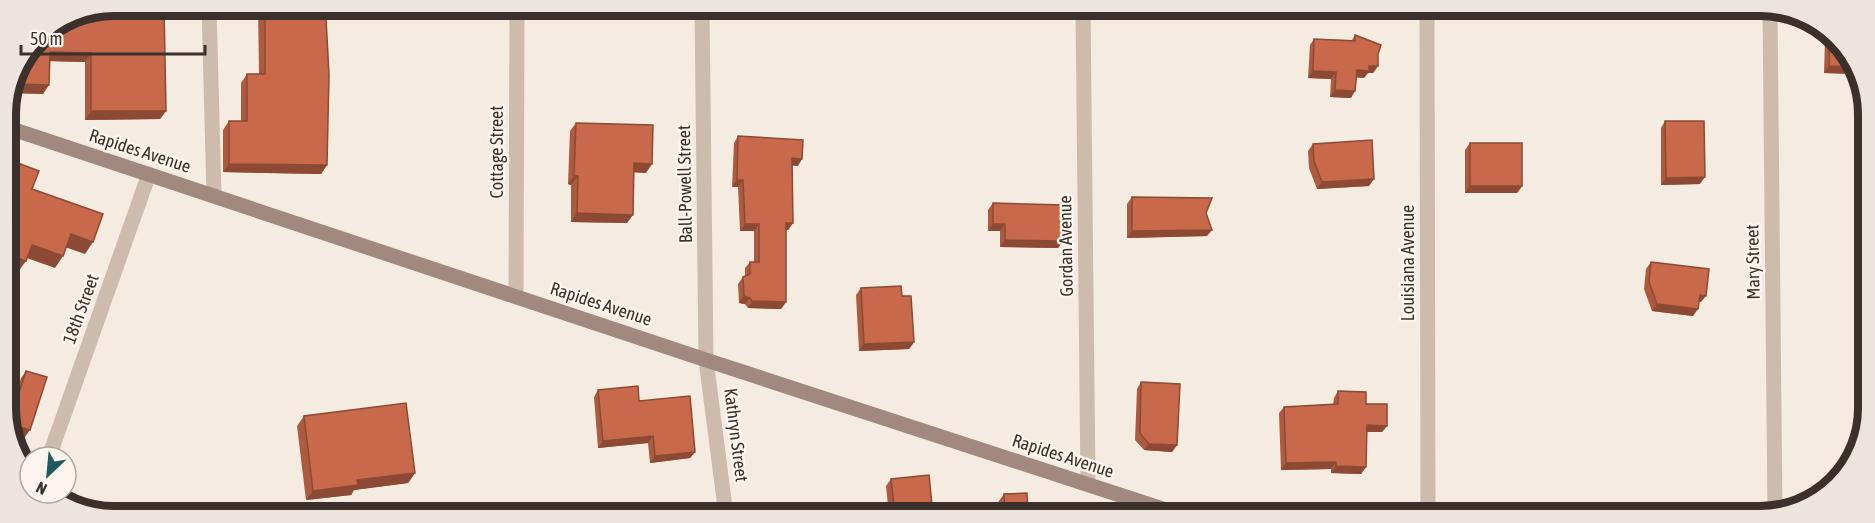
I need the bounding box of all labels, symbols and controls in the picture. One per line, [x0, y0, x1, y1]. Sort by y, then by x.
scale bar [21, 18, 206, 56]
text: 50 m [30, 28, 62, 49]
street label: Cottage Street [486, 106, 507, 198]
street label: Rapides Avenue [87, 124, 194, 177]
street label: Ball-Powell Street [673, 125, 696, 243]
street label: Gordan Avenue [1054, 195, 1077, 297]
street label: Louisiana Avenue [1397, 205, 1418, 321]
street label: Mary Street [1741, 224, 1764, 300]
street label: 18th Street [58, 271, 103, 347]
street label: Rapides Avenue [548, 277, 655, 330]
street label: Kathryn Street [720, 387, 753, 483]
street label: Rapides Avenue [1010, 429, 1117, 482]
north arrow [18, 445, 78, 505]
text: N [33, 478, 50, 499]

